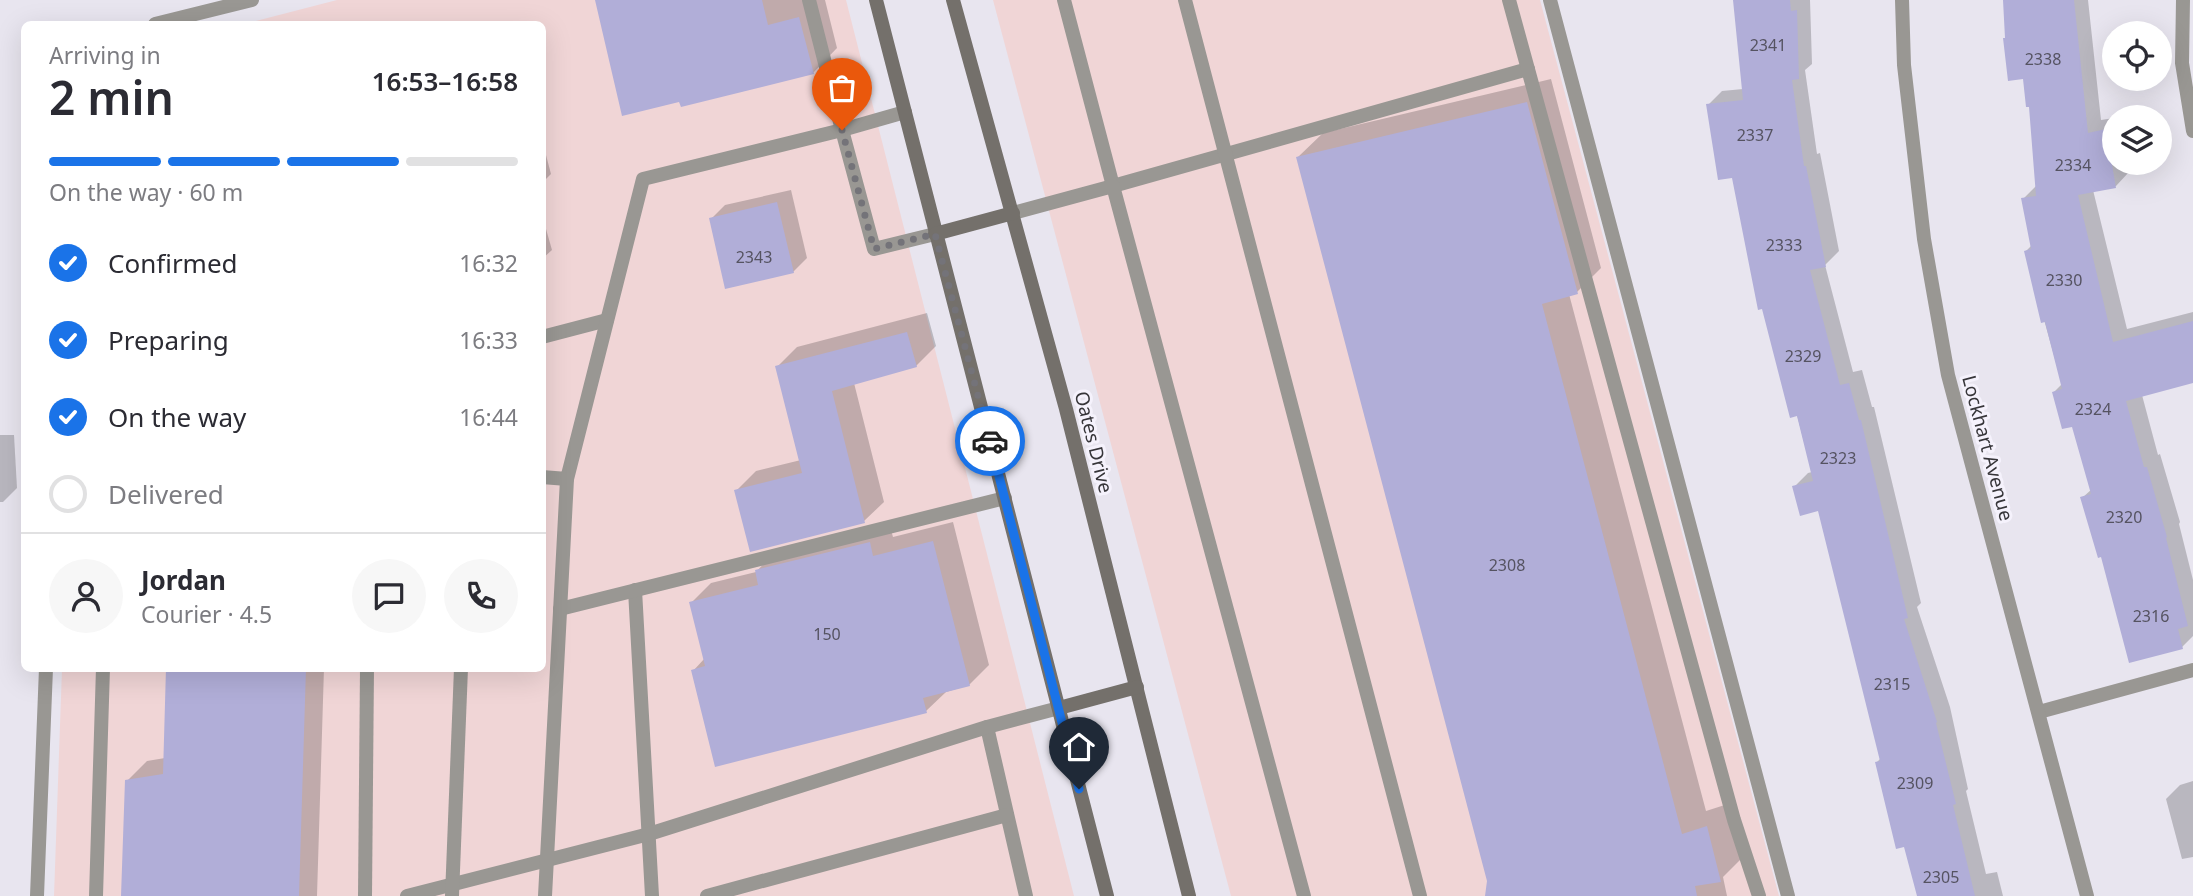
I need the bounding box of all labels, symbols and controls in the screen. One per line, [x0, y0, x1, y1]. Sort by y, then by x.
map controls [2102, 21, 2172, 175]
button: locate [2102, 21, 2172, 91]
house number: 2341 [1750, 34, 1786, 56]
text: Arriving in [49, 39, 161, 71]
house number: 2338 [2025, 48, 2061, 70]
pin [812, 58, 872, 130]
text: 16:53–16:58 [372, 63, 518, 99]
text: 2 min [49, 66, 174, 128]
icon: bag [823, 69, 861, 107]
button: layers [2102, 105, 2172, 175]
house number: 2337 [1737, 124, 1773, 146]
house number: 2334 [2055, 154, 2091, 176]
text: On the way · 60 m [49, 176, 243, 208]
house number: 2333 [1766, 234, 1802, 256]
icon: check [49, 244, 87, 282]
text: Confirmed [108, 245, 238, 281]
house number: 2343 [736, 246, 772, 268]
text: 16:32 [459, 247, 518, 279]
house number: 2330 [2046, 269, 2082, 291]
icon: check [49, 321, 87, 359]
text: Preparing [108, 322, 229, 358]
text: 16:33 [459, 324, 518, 356]
house number: 2329 [1785, 345, 1821, 367]
street label: Lockhart Avenue [1956, 372, 2020, 524]
street label: Oates Drive [1069, 388, 1119, 496]
icon: check [49, 398, 87, 436]
house number: 2324 [2075, 398, 2111, 420]
text: On the way [108, 399, 246, 435]
text: 16:44 [459, 401, 518, 433]
courier [955, 406, 1025, 476]
icon: car [971, 422, 1009, 460]
house number: 2323 [1820, 447, 1856, 469]
text: Delivered [108, 476, 224, 512]
house number: 2320 [2106, 506, 2142, 528]
house number: 2308 [1489, 554, 1525, 576]
button: person [49, 559, 123, 633]
button: chat [352, 559, 426, 633]
button: phone [444, 559, 518, 633]
text: Jordan [141, 562, 226, 598]
text: Courier · 4.5 [141, 598, 272, 630]
house number: 2316 [2133, 605, 2169, 627]
house number: 150 [813, 623, 841, 645]
house number: 2315 [1874, 673, 1910, 695]
pin [1049, 717, 1109, 789]
icon: home [1060, 728, 1098, 766]
house number: 2309 [1897, 772, 1933, 794]
house number: 2305 [1923, 866, 1959, 888]

